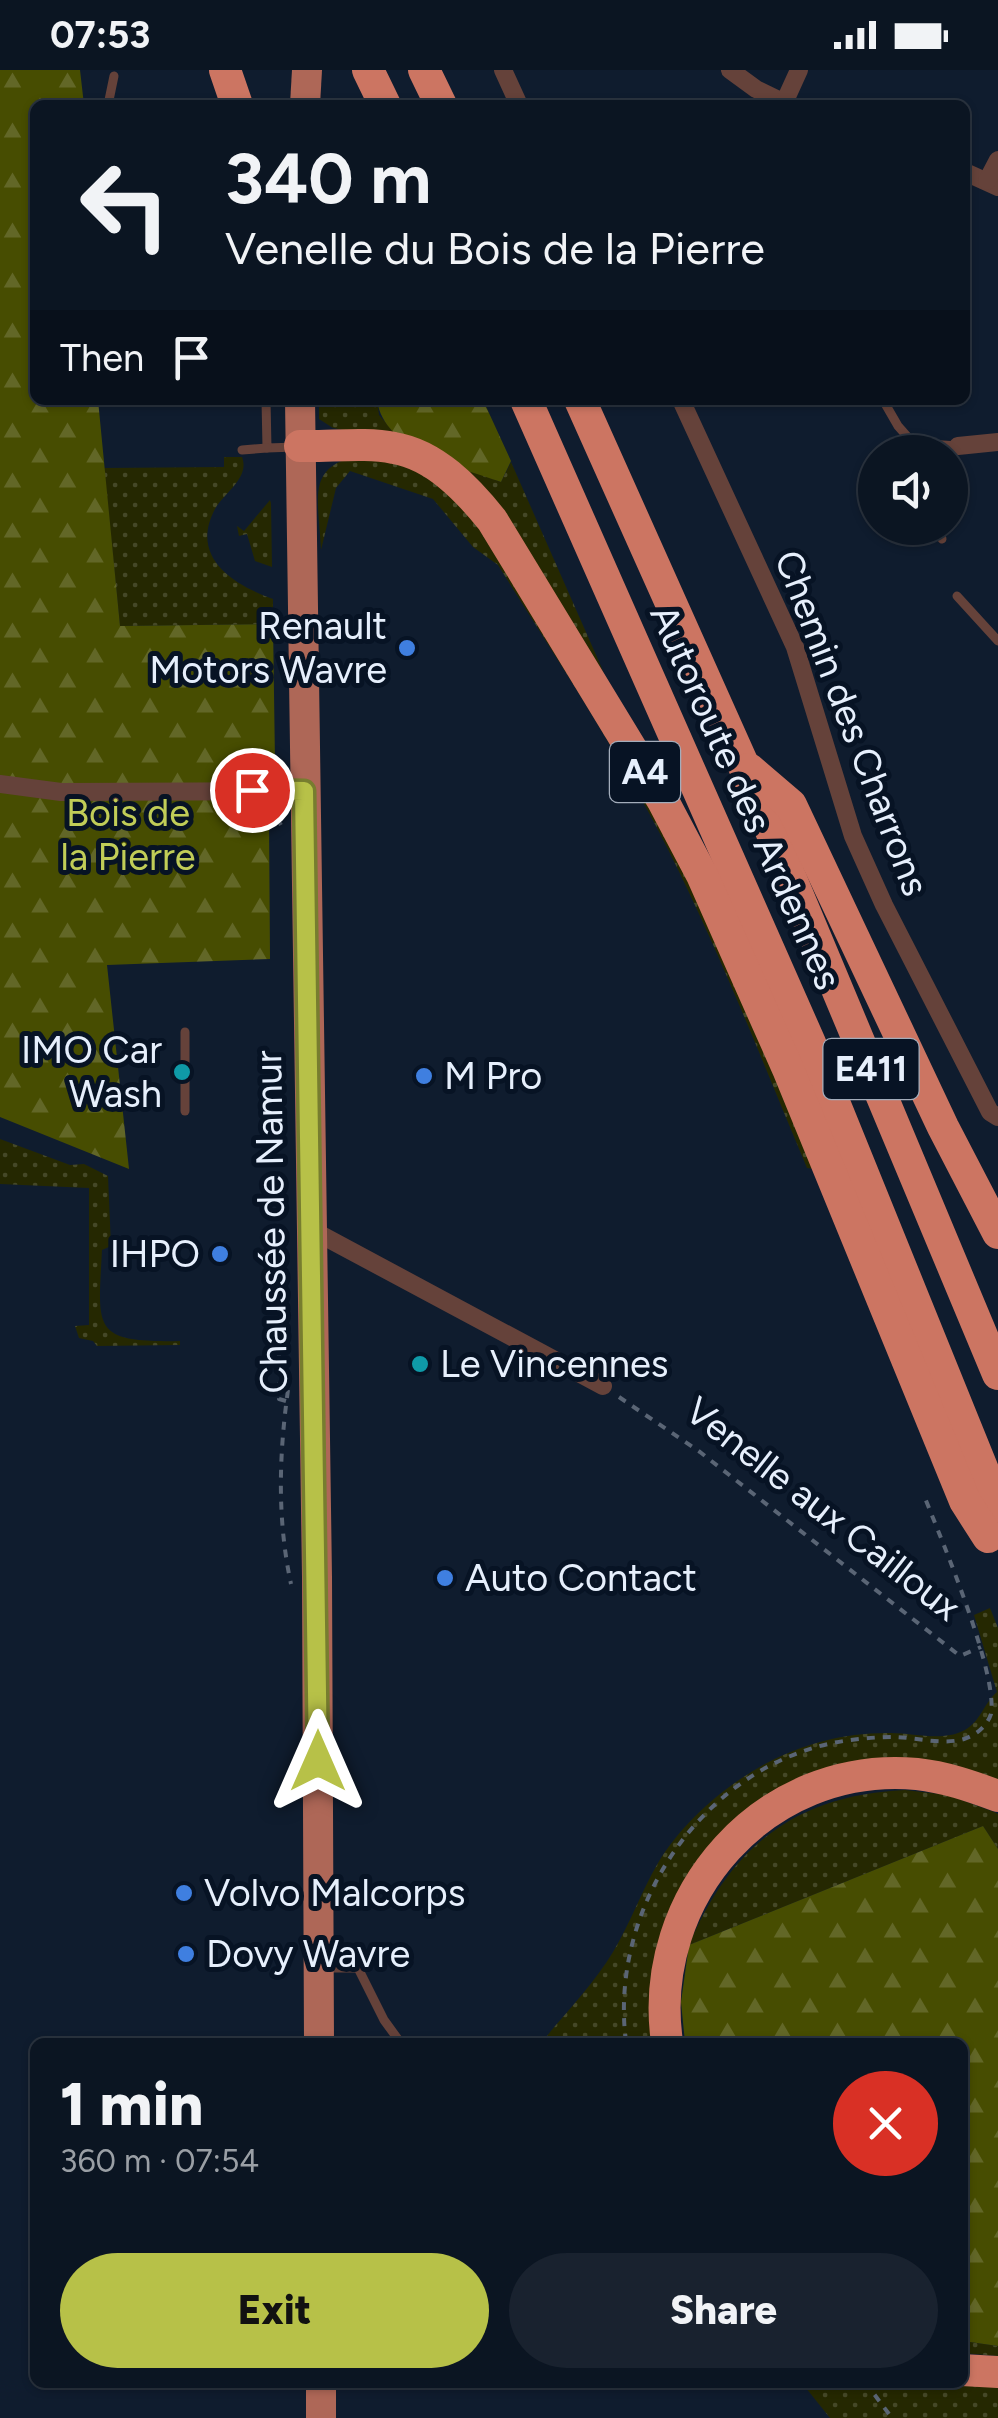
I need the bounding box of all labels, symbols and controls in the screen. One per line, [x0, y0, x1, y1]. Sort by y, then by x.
text: 07:53 [50, 12, 150, 58]
text: 340 m [225, 136, 431, 221]
icon: left [60, 140, 190, 270]
text: Venelle du Bois de la Pierre [225, 221, 765, 275]
icon: arrive [164, 330, 219, 385]
text: Then [60, 335, 144, 381]
map controls [858, 435, 968, 545]
button: sound [858, 435, 968, 545]
street label: Chemin des Charrons [765, 544, 939, 902]
street label: Autoroute des Ardennes [640, 597, 852, 997]
place label: Renault Motors Wavre [149, 603, 387, 693]
marker: Renault Motors Wavre [396, 637, 418, 659]
road number: A4 [610, 742, 680, 802]
pin [210, 748, 295, 833]
icon: arrive [225, 763, 280, 818]
park label: Bois de la Pierre [60, 790, 196, 880]
place label: IMO Car Wash [21, 1027, 162, 1117]
road number: E411 [824, 1039, 918, 1099]
street label: Chaussée de Namur [245, 1050, 297, 1394]
place label: M Pro [444, 1053, 542, 1099]
marker: IMO Car Wash [171, 1061, 193, 1083]
marker: M Pro [413, 1065, 435, 1087]
place label: IHPO [110, 1231, 200, 1277]
marker: IHPO [209, 1243, 231, 1265]
place label: Le Vincennes [440, 1341, 668, 1387]
marker: Le Vincennes [409, 1353, 431, 1375]
street label: Venelle aux Cailloux [676, 1387, 970, 1631]
place label: Auto Contact [465, 1555, 697, 1601]
marker: Auto Contact [434, 1567, 456, 1589]
position arrow [266, 1709, 370, 1813]
place label: Volvo Malcorps [204, 1870, 465, 1916]
marker: Volvo Malcorps [173, 1882, 195, 1904]
place label: Dovy Wavre [206, 1931, 410, 1977]
marker: Dovy Wavre [175, 1943, 197, 1965]
text: 1 min [60, 2068, 203, 2140]
button: close [833, 2071, 938, 2176]
text: 360 m · 07:54 [60, 2142, 259, 2180]
button: Exit [60, 2253, 489, 2368]
button: Share [509, 2253, 938, 2368]

